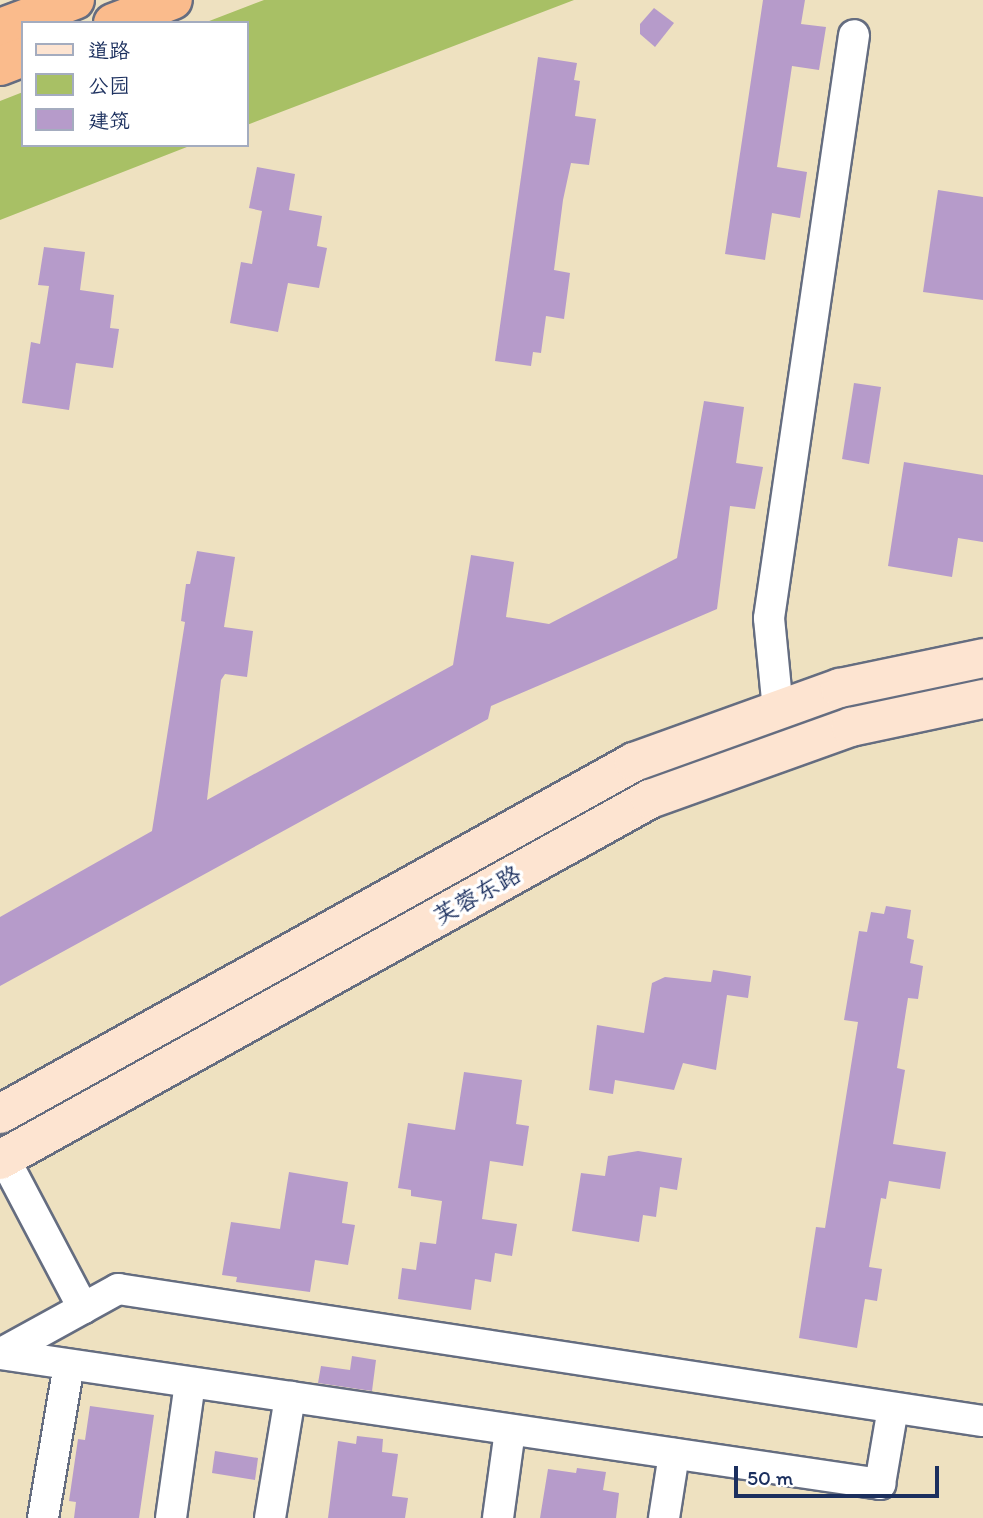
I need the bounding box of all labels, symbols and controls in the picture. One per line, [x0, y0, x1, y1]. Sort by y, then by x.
legend [21, 21, 248, 147]
text: 道路 [88, 38, 130, 63]
text: 公园 [88, 73, 130, 98]
text: 建筑 [88, 108, 130, 133]
street label: 芙蓉东路 [428, 859, 526, 931]
scale bar [738, 1452, 943, 1496]
text: 50 m [747, 1465, 793, 1490]

